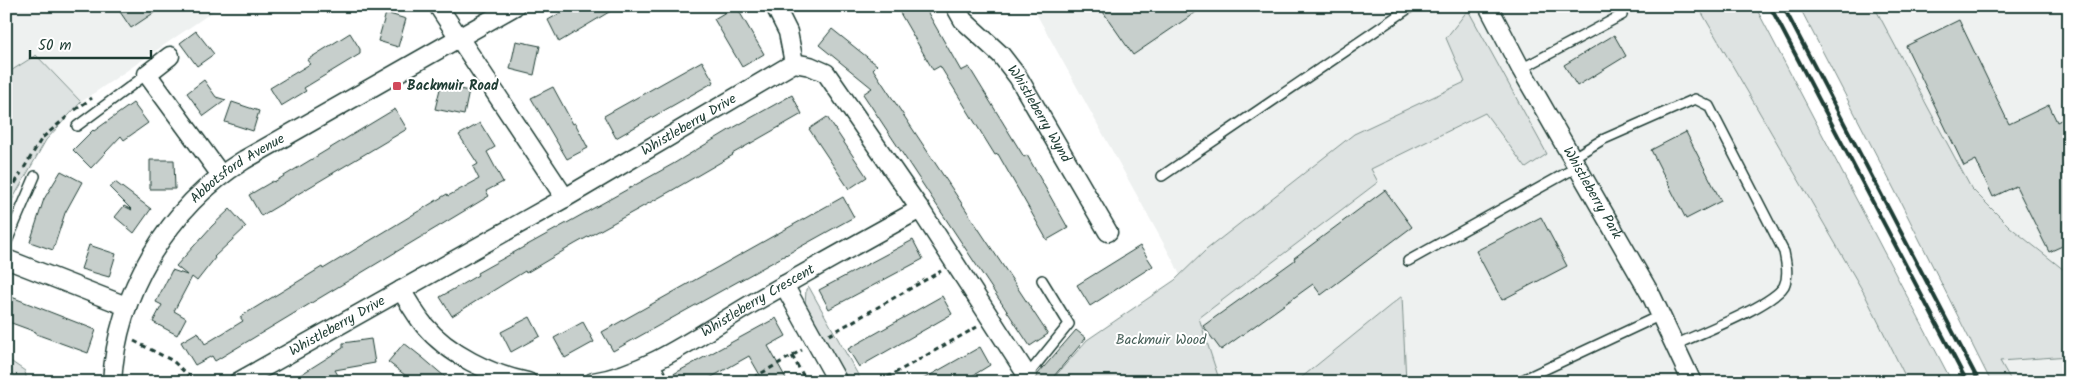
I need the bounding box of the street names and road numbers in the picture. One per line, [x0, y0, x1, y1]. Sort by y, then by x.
street label: Whistleberry Wynd [1002, 60, 1077, 168]
street label: Whistleberry Drive [637, 88, 741, 162]
street label: Abbotsford Avenue [185, 128, 289, 209]
street label: Whistleberry Park [1557, 143, 1628, 244]
street label: Whistleberry Crescent [697, 258, 819, 343]
street label: Whistleberry Drive [285, 290, 390, 362]

